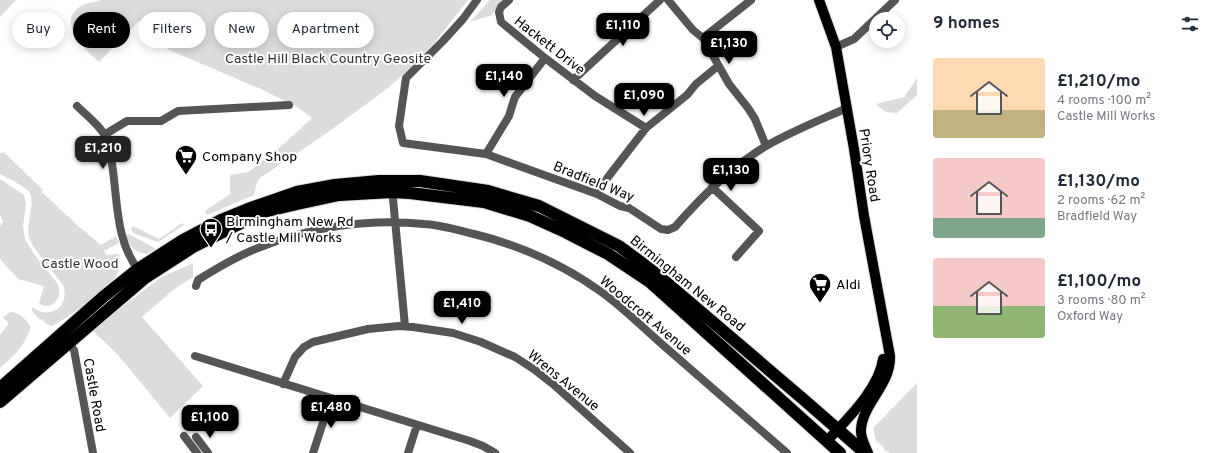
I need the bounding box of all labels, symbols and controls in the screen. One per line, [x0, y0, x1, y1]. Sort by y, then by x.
chip: Buy [12, 12, 65, 48]
chip: Rent [73, 12, 130, 48]
chip: Filters [138, 12, 206, 48]
chip: New [214, 12, 269, 48]
chip: Apartment [277, 12, 374, 48]
map controls [869, 12, 905, 48]
button: locate [869, 12, 905, 48]
street label: Hackett Drive [510, 13, 588, 79]
pin: £1,110 [590, 13, 656, 47]
text: 9 homes [933, 13, 1000, 35]
icon: filters [1179, 13, 1201, 35]
text: £1,110 [605, 18, 641, 34]
pin: £1,130 [696, 31, 762, 65]
text: £1,130 [710, 36, 748, 52]
park label: Castle Hill Black Country Geosite [225, 51, 431, 68]
pin: £1,140 [471, 64, 537, 98]
text: £1,140 [485, 69, 523, 85]
text: £1,210/mo [1057, 71, 1140, 93]
icon: home [965, 74, 1013, 122]
pin: £1,090 [611, 83, 677, 117]
text: £1,090 [623, 88, 665, 104]
text: 4 rooms · 100 m² [1057, 93, 1151, 109]
text: Castle Mill Works [1057, 109, 1155, 125]
street label: Priory Road [854, 127, 883, 203]
pin: £1,210 [70, 136, 136, 170]
text: £1,210 [84, 141, 122, 157]
supermarket icon: Company Shop [173, 143, 199, 176]
place label: Company Shop [202, 149, 297, 166]
street label: Bradfield Way [550, 158, 637, 206]
pin: £1,130 [698, 158, 764, 192]
text: £1,130 [712, 163, 750, 179]
text: £1,130/mo [1057, 171, 1140, 193]
icon: home [965, 174, 1013, 222]
text: 2 rooms · 62 m² [1057, 193, 1145, 209]
text: Bradfield Way [1057, 209, 1137, 225]
place label: Birmingham New Rd / Castle Mill Works [225, 214, 354, 247]
bus stop icon: Birmingham New Rd / Castle Mill Works [198, 216, 224, 249]
street label: Birmingham New Road [626, 232, 748, 336]
park label: Castle Wood [41, 256, 119, 273]
supermarket icon: Aldi [807, 271, 833, 304]
text: £1,100/mo [1057, 271, 1141, 293]
street label: Woodcroft Avenue [596, 273, 694, 360]
icon: home [965, 274, 1013, 322]
place label: Aldi [836, 277, 861, 294]
pin: £1,410 [429, 291, 495, 325]
text: 3 rooms · 80 m² [1057, 293, 1145, 309]
text: £1,410 [443, 296, 481, 312]
text: Oxford Way [1057, 309, 1123, 325]
street label: Wrens Avenue [524, 347, 603, 415]
street label: Castle Road [79, 357, 108, 434]
pin: £1,480 [298, 395, 364, 429]
text: £1,480 [310, 400, 352, 416]
pin: £1,100 [177, 405, 243, 439]
text: £1,100 [191, 410, 229, 426]

